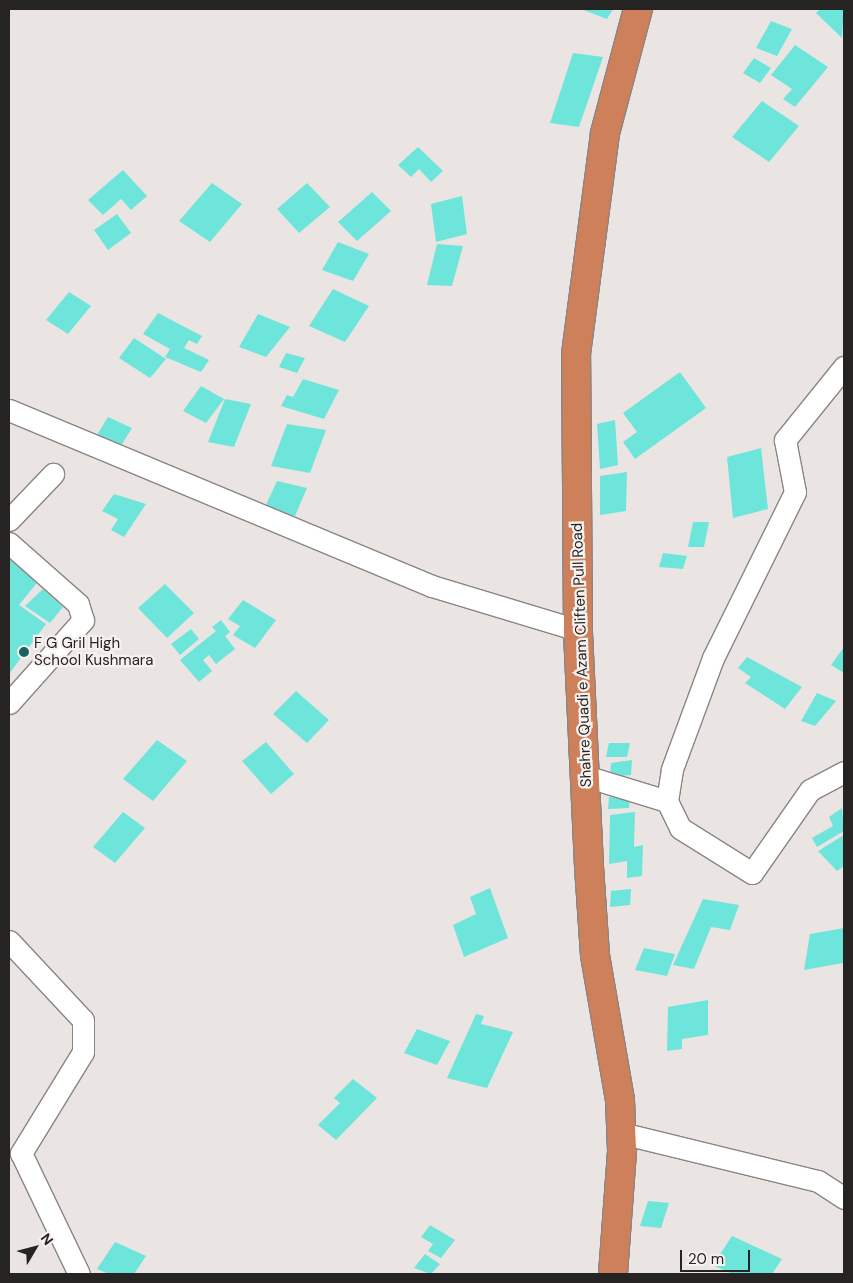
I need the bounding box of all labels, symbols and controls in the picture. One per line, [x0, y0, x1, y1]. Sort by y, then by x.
street label: Shahre Quadi e Azam Cliften Pull Road [568, 522, 596, 788]
place label: F G Gril High School Kushmara [34, 634, 154, 669]
marker: F G Gril High School Kushmara [18, 646, 30, 658]
north arrow [10, 1223, 60, 1273]
text: N [37, 1229, 57, 1248]
scale bar [683, 1240, 753, 1272]
text: 20 m [688, 1249, 724, 1269]

